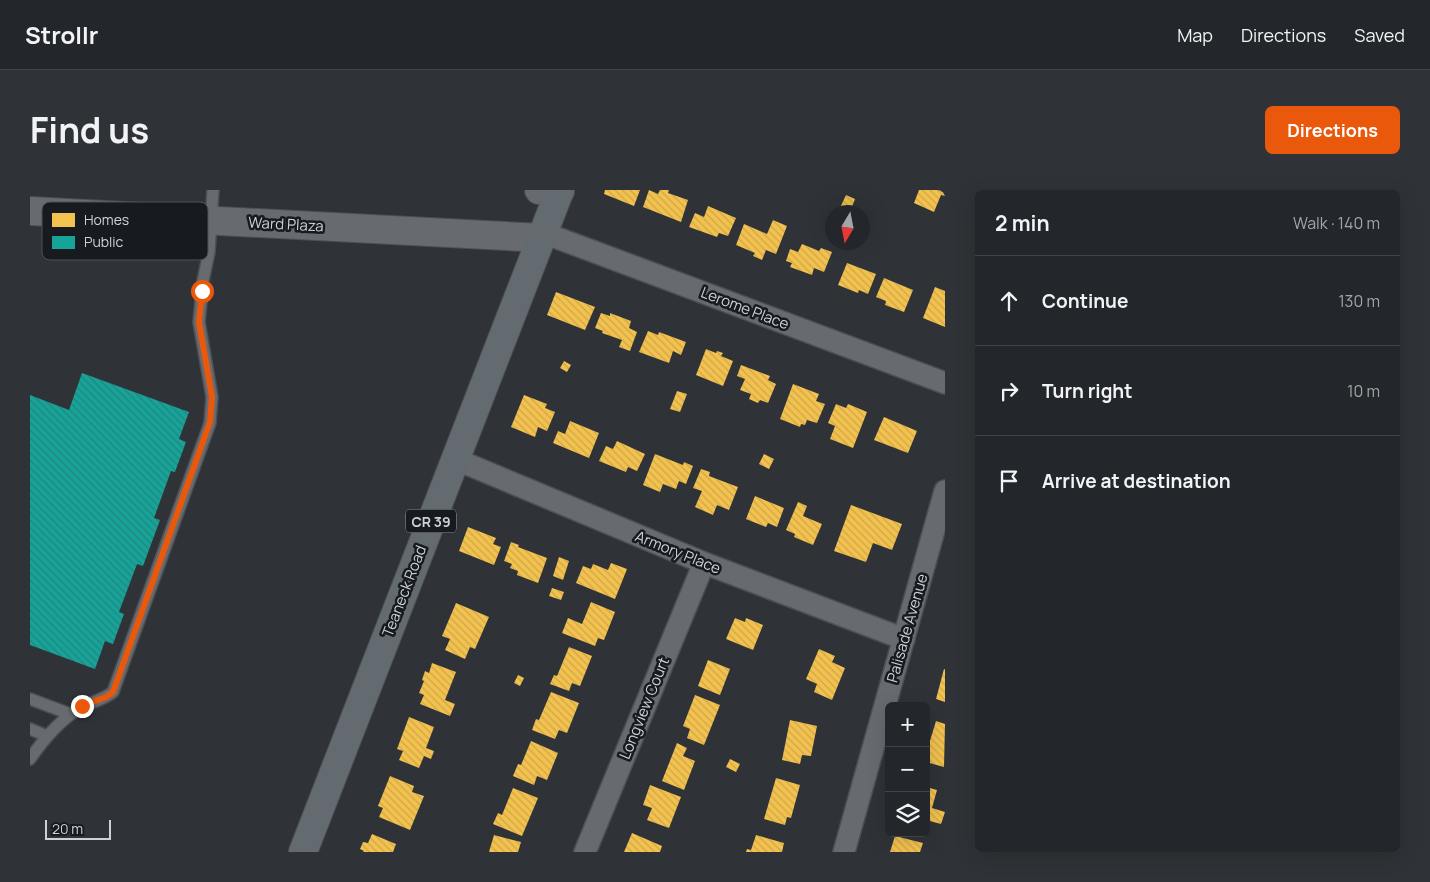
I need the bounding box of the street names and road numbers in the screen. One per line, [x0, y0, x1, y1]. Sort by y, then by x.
street label: Ward Plaza [248, 212, 324, 236]
street label: Lerome Place [698, 282, 792, 335]
road number: CR 39 [406, 510, 456, 532]
street label: Armory Place [632, 525, 724, 579]
street label: Teaneck Road [377, 542, 431, 640]
street label: Palisade Avenue [881, 571, 933, 685]
street label: Longview Court [614, 654, 674, 762]

